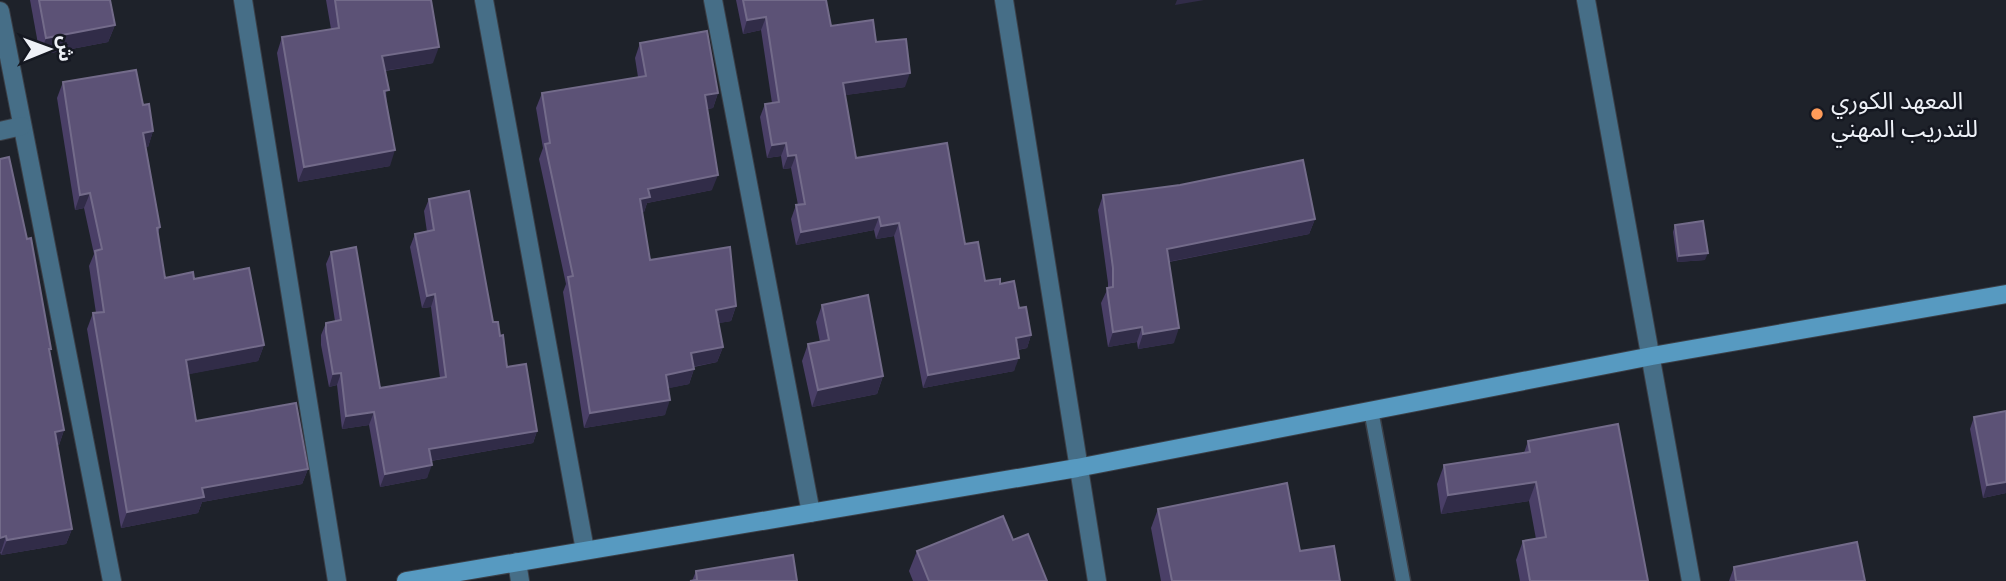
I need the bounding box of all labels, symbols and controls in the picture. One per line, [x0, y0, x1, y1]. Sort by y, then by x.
north arrow [14, 14, 84, 84]
text: ش [54, 35, 78, 62]
place label: المعهد الكوري للتدريب المهني [1831, 85, 1978, 147]
marker: المعهد الكوري للتدريب المهني [1809, 106, 1825, 122]

